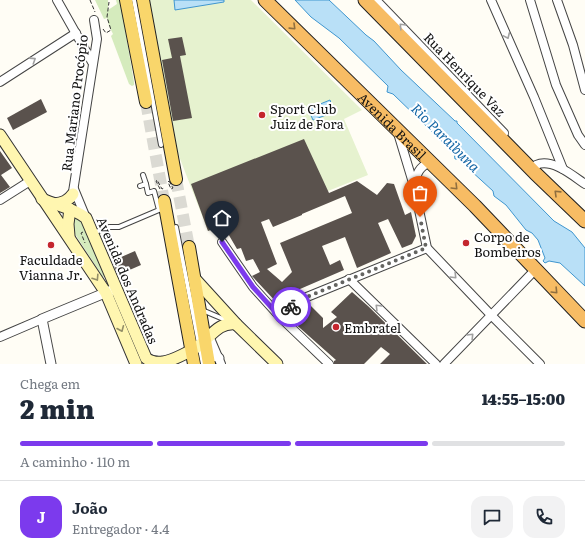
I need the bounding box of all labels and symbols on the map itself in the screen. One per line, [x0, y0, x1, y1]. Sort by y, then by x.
one-way arrow [288, 22, 296, 30]
one-way arrow [399, 23, 407, 31]
street label: Rua Henrique Vaz [420, 28, 510, 120]
one-way arrow [503, 32, 511, 39]
street label: Rua Mariano Procópio [56, 33, 92, 173]
one-way arrow [29, 58, 36, 65]
street label: Avenida Brasil [354, 87, 432, 164]
water label: Rio Paraibuna [407, 98, 485, 176]
place label: Sport Club Juiz de Fora [270, 99, 344, 133]
marker: Sport Club Juiz de Fora [257, 110, 267, 120]
pin [403, 176, 437, 217]
one-way arrow [450, 182, 458, 190]
one-way arrow [554, 190, 562, 198]
pin [205, 201, 239, 242]
street label: Avenida dos Andradas [93, 214, 163, 346]
place label: Corpo de Bombeiros [474, 227, 541, 261]
marker: Corpo de Bombeiros [461, 238, 471, 248]
marker: Faculdade Vianna Jr. [46, 240, 56, 250]
place label: Faculdade Vianna Jr. [19, 250, 83, 284]
one-way arrow [449, 271, 456, 279]
one-way arrow [91, 274, 99, 281]
one-way arrow [550, 286, 558, 294]
courier [271, 287, 311, 327]
one-way arrow [375, 304, 383, 312]
place label: Embratel [344, 318, 402, 337]
marker: Embratel [331, 322, 341, 332]
one-way arrow [116, 325, 124, 332]
one-way arrow [466, 333, 474, 341]

